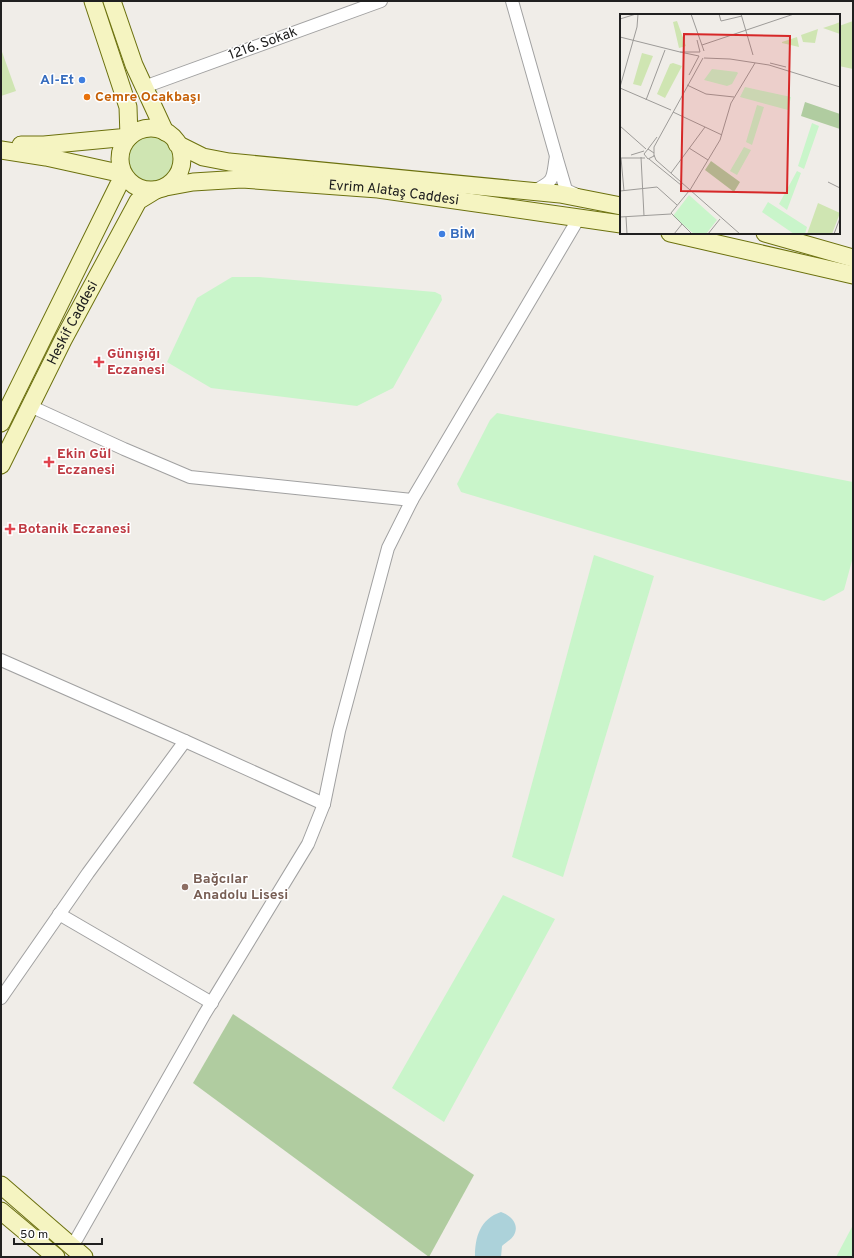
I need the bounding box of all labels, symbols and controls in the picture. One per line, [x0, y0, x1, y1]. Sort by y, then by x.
inset map [620, 14, 840, 234]
street label: 1216. Sokak [226, 24, 300, 64]
place label: Al-Et [40, 72, 74, 89]
marker: Al-Et [77, 75, 87, 85]
place label: Cemre Ocakbaşı [95, 89, 201, 106]
marker: Cemre Ocakbaşı [82, 92, 92, 102]
street label: Evrim Alataş Caddesi [328, 177, 460, 209]
place label: BİM [450, 226, 475, 243]
marker: BİM [437, 229, 447, 239]
street label: Heskif Caddesi [43, 278, 102, 368]
place label: Günışığı Eczanesi [107, 346, 165, 379]
marker: Günışığı Eczanesi [94, 357, 104, 367]
place label: Ekin Gül Eczanesi [57, 446, 115, 479]
marker: Ekin Gül Eczanesi [44, 457, 54, 467]
place label: Botanik Eczanesi [18, 521, 131, 538]
marker: Botanik Eczanesi [5, 524, 15, 534]
place label: Bağcılar Anadolu Lisesi [193, 871, 288, 904]
marker: Bağcılar Anadolu Lisesi [180, 882, 190, 892]
scale bar [14, 1220, 102, 1246]
text: 50 m [20, 1227, 48, 1243]

